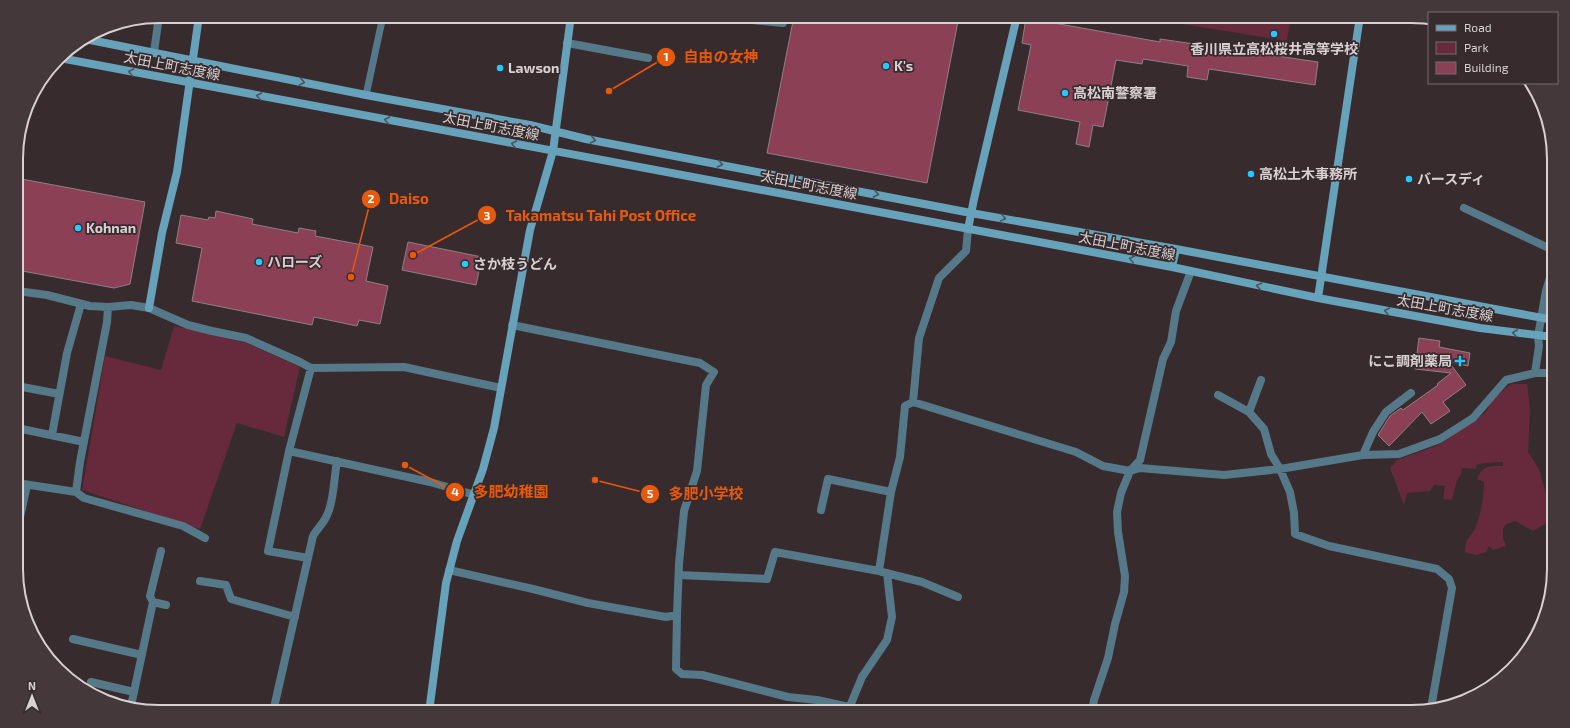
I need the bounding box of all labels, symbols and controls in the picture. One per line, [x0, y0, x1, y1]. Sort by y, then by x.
legend [1428, 12, 1558, 84]
text: Road [1464, 20, 1492, 34]
marker: 香川県立高松桜井高等学校 [1269, 29, 1279, 39]
place label: 香川県立高松桜井高等学校 [1190, 40, 1358, 57]
text: Park [1464, 40, 1489, 54]
callout: 自由の女神 [656, 43, 767, 70]
text: 自由の女神 [683, 47, 759, 65]
street label: 太田上町志度線 [122, 48, 222, 83]
text: 1 [663, 49, 669, 63]
place label: K's [894, 57, 913, 74]
place label: Lawson [508, 59, 560, 76]
text: Building [1464, 60, 1509, 74]
marker: K's [881, 61, 891, 71]
marker: Lawson [495, 63, 505, 73]
one-way arrow [128, 68, 134, 77]
one-way arrow [299, 77, 305, 86]
place label: 高松南警察署 [1073, 84, 1157, 101]
marker: 高松南警察署 [1060, 88, 1070, 98]
one-way arrow [256, 92, 262, 101]
street label: 太田上町志度線 [441, 108, 541, 143]
one-way arrow [383, 116, 390, 124]
one-way arrow [590, 135, 596, 144]
one-way arrow [511, 140, 517, 148]
one-way arrow [717, 160, 724, 168]
place label: 高松土木事務所 [1259, 165, 1357, 182]
street label: 太田上町志度線 [759, 167, 859, 202]
marker: 高松土木事務所 [1246, 169, 1256, 179]
place label: バースディ [1417, 170, 1485, 187]
marker: バースディ [1404, 174, 1414, 184]
callout: Daiso [361, 185, 437, 212]
text: Daiso [389, 189, 429, 207]
one-way arrow [872, 190, 879, 198]
text: 2 [368, 191, 375, 205]
callout: Takamatsu Tahi Post Office [477, 202, 704, 229]
text: Takamatsu Tahi Post Office [506, 206, 696, 224]
text: 3 [484, 208, 491, 222]
one-way arrow [1000, 214, 1006, 222]
place label: Kohnan [86, 219, 136, 236]
marker: Kohnan [73, 223, 83, 233]
street label: 太田上町志度線 [1077, 228, 1177, 263]
place label: ハローズ [267, 253, 322, 270]
place label: さか枝うどん [473, 255, 557, 272]
one-way arrow [1129, 256, 1135, 264]
marker: ハローズ [254, 257, 264, 267]
marker: さか枝うどん [460, 259, 470, 269]
one-way arrow [1256, 282, 1262, 290]
street label: 太田上町志度線 [1395, 291, 1495, 324]
one-way arrow [1383, 307, 1390, 315]
one-way arrow [1512, 329, 1518, 338]
place label: にこ調剤薬局 [1368, 352, 1452, 369]
marker: にこ調剤薬局 [1455, 356, 1465, 366]
callout: 多肥幼稚園 [445, 478, 556, 505]
callout: 多肥小学校 [640, 480, 751, 507]
text: 多肥幼稚園 [473, 482, 549, 500]
text: 4 [451, 484, 459, 498]
text: 多肥小学校 [668, 484, 744, 502]
text: 5 [647, 486, 654, 500]
north arrow [12, 676, 52, 716]
text: N [28, 679, 36, 692]

